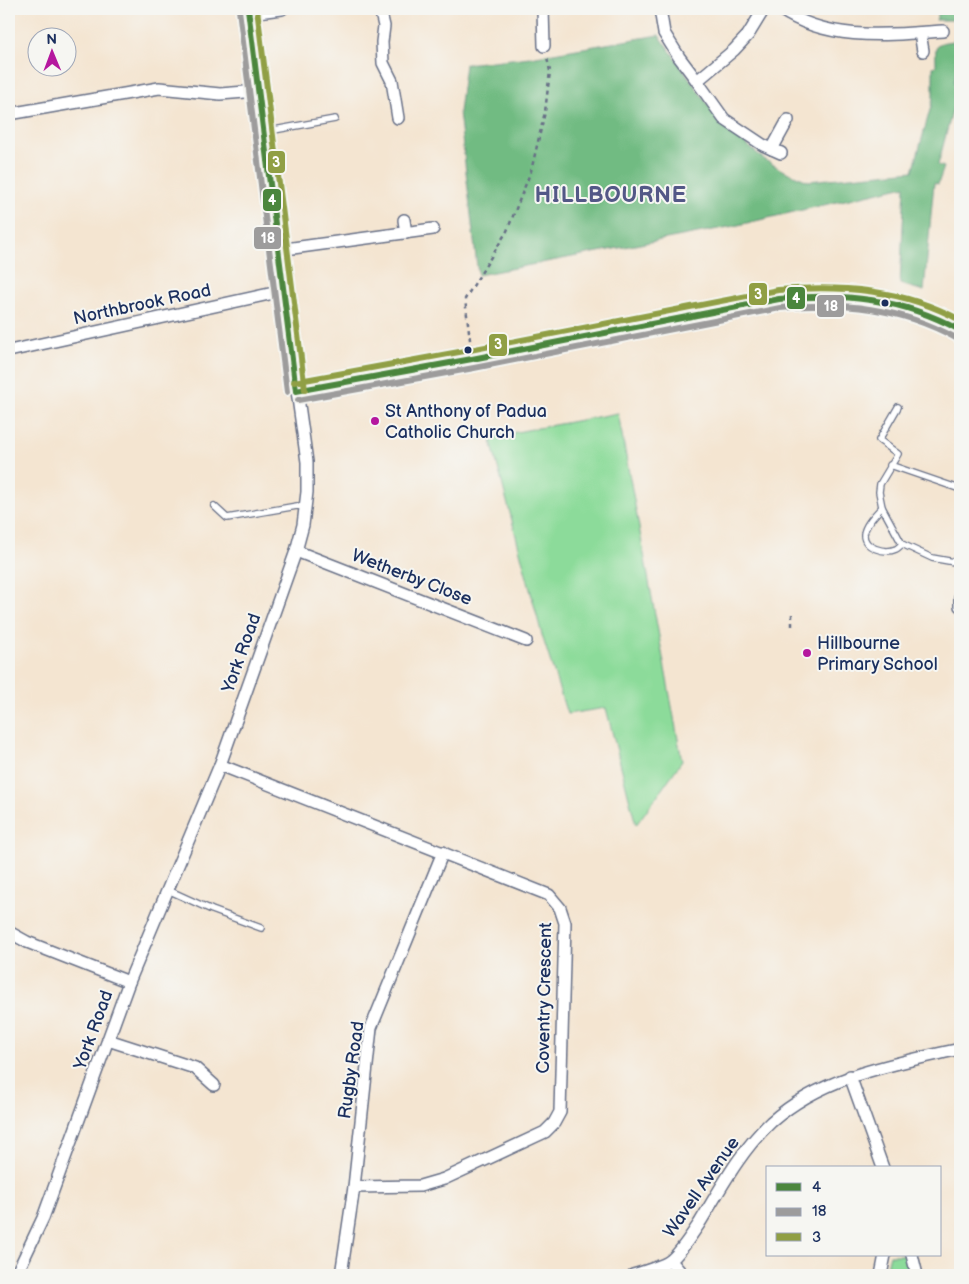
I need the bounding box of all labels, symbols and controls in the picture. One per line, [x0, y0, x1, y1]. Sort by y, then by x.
north arrow [28, 28, 78, 78]
text: N [46, 31, 57, 48]
line badge: 3 [267, 150, 286, 174]
text: 3 [272, 154, 280, 171]
district label: HILLBOURNE [535, 182, 687, 209]
line badge: 4 [262, 188, 282, 212]
text: 4 [268, 192, 277, 209]
line badge: 18 [253, 226, 282, 250]
text: 18 [261, 230, 275, 247]
street label: Northbrook Road [71, 280, 213, 329]
line badge: 3 [748, 282, 768, 306]
text: 3 [754, 286, 762, 303]
line badge: 4 [786, 286, 806, 310]
text: 4 [792, 290, 801, 307]
line badge: 18 [816, 294, 845, 318]
text: 18 [824, 298, 838, 315]
unlabelled marker [880, 298, 890, 308]
line badge: 3 [488, 333, 508, 357]
text: 3 [494, 336, 502, 353]
unlabelled marker [463, 345, 473, 355]
place label: St Anthony of Padua Catholic Church [385, 401, 547, 443]
marker: St Anthony of Padua Catholic Church [369, 415, 381, 427]
street label: Wetherby Close [349, 545, 475, 610]
street label: York Road [217, 611, 266, 697]
place label: Hillbourne Primary School [817, 633, 938, 675]
marker: Hillbourne Primary School [801, 647, 813, 659]
street label: Coventry Crescent [533, 922, 556, 1074]
street label: York Road [69, 988, 118, 1074]
street label: Rugby Road [334, 1020, 369, 1120]
street label: Wavell Avenue [659, 1133, 744, 1242]
legend [766, 1166, 942, 1256]
text: 4 [812, 1178, 821, 1197]
text: 18 [812, 1202, 827, 1221]
text: 3 [812, 1228, 821, 1247]

